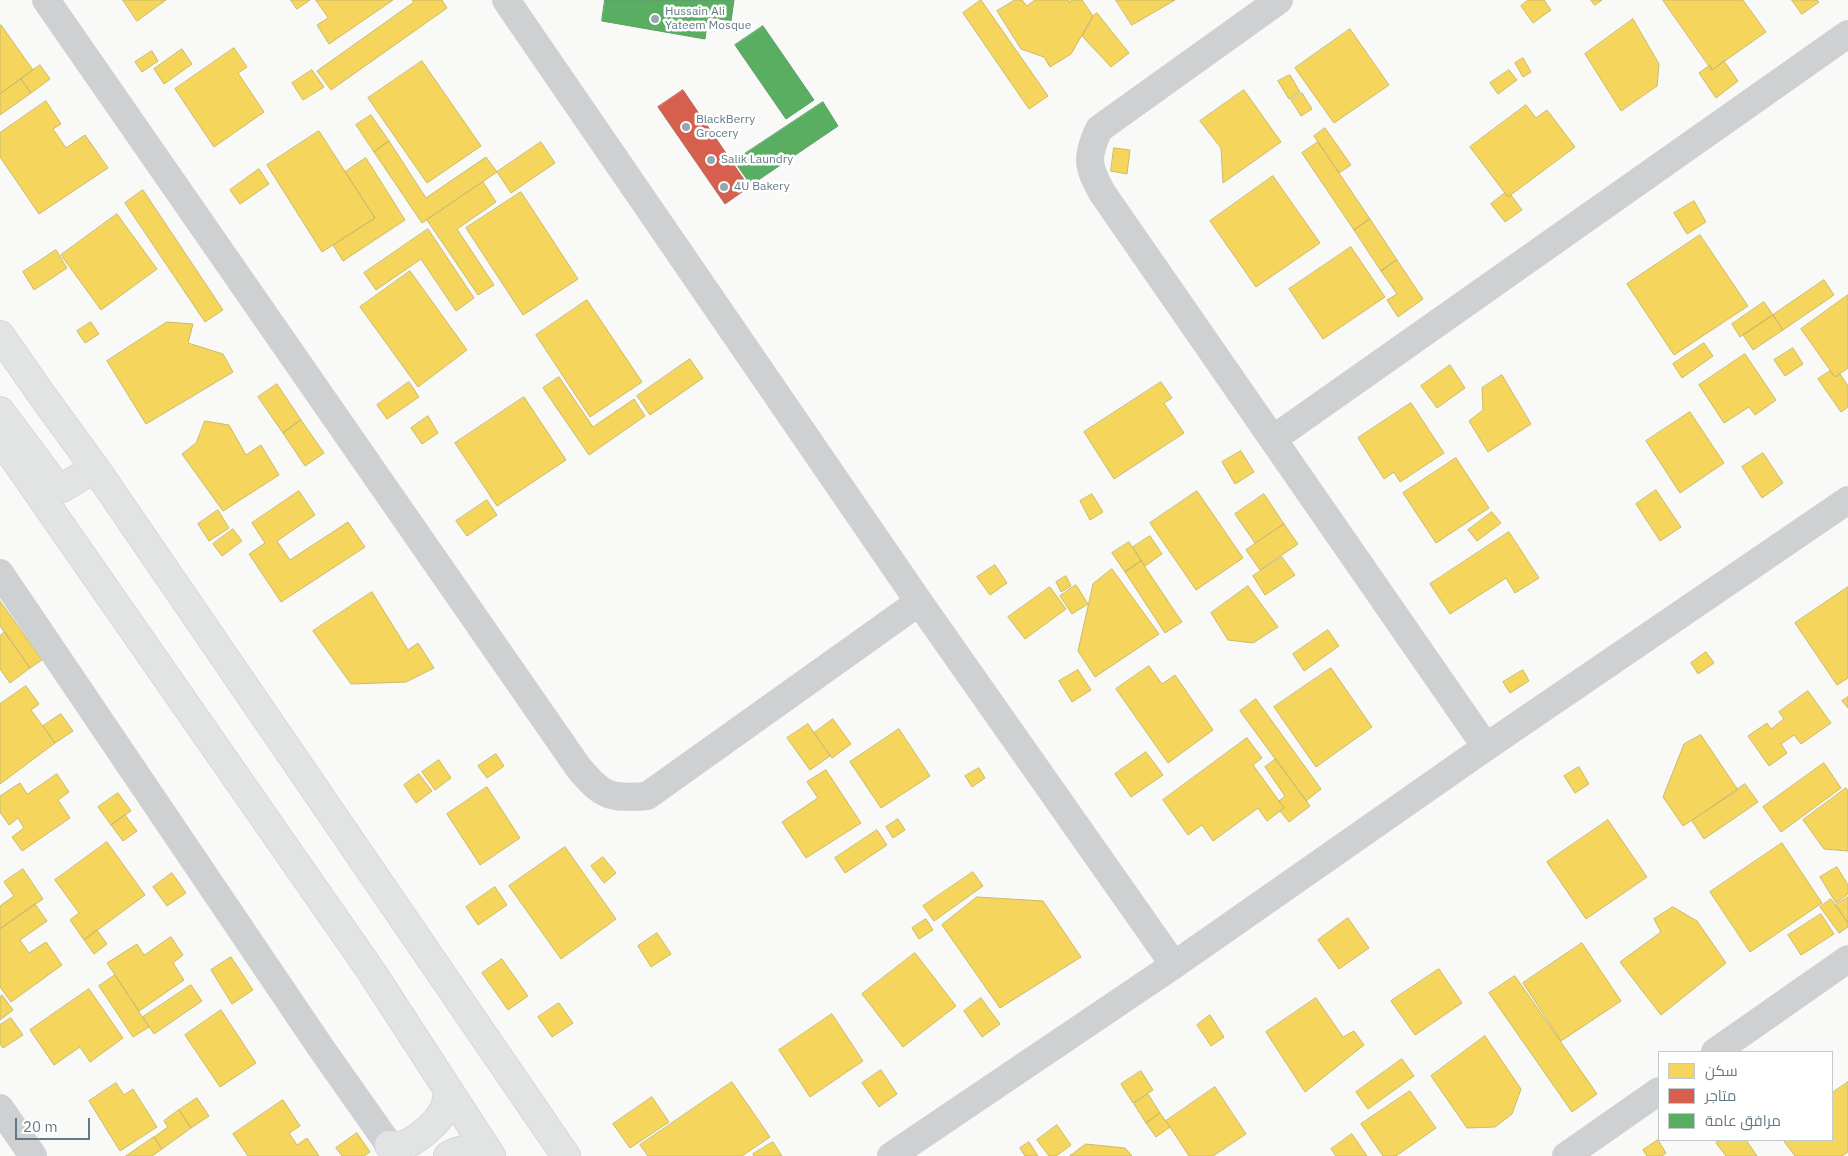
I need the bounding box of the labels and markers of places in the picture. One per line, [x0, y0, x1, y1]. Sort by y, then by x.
place label: Hussain Ali Yateem Mosque [665, 5, 751, 33]
marker: Hussain Ali Yateem Mosque [649, 13, 661, 25]
place label: BlackBerry Grocery [696, 113, 755, 141]
marker: BlackBerry Grocery [680, 121, 692, 133]
place label: Salik Laundry [721, 153, 793, 167]
marker: Salik Laundry [705, 154, 717, 166]
place label: 4U Bakery [734, 180, 790, 194]
marker: 4U Bakery [718, 181, 730, 193]

